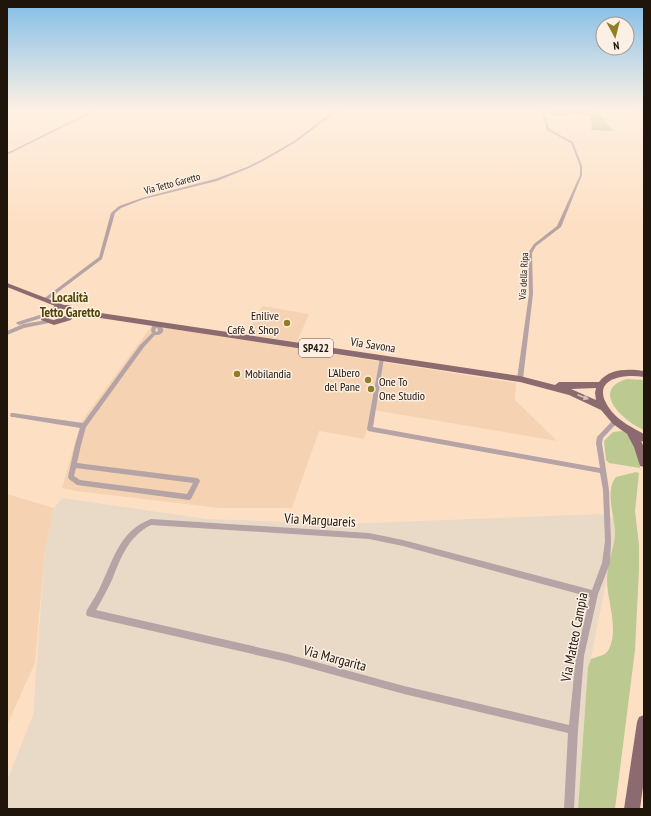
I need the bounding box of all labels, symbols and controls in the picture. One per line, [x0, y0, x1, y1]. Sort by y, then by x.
north arrow [595, 16, 635, 56]
text: N [612, 39, 620, 53]
street label: Via Tetto Garetto [142, 170, 202, 197]
street label: Via della Ripa [516, 252, 531, 301]
district label: Località Tetto Garetto [40, 289, 101, 321]
place label: Enilive Cafè & Shop [227, 308, 279, 337]
marker: Enilive Cafè & Shop [282, 318, 292, 328]
street label: Via Savona [349, 333, 397, 355]
road number: SP422 [299, 339, 333, 357]
place label: L'Albero del Pane [324, 365, 360, 394]
place label: Mobilandia [245, 366, 291, 381]
marker: Mobilandia [232, 369, 242, 379]
place label: One To One Studio [379, 374, 425, 403]
marker: L'Albero del Pane [363, 375, 373, 385]
marker: One To One Studio [366, 384, 376, 394]
one-way arrow [577, 394, 589, 400]
street label: Via Marguareis [283, 509, 356, 531]
street label: Via Matteo Campia [556, 591, 591, 684]
street label: Via Margarita [301, 641, 368, 675]

